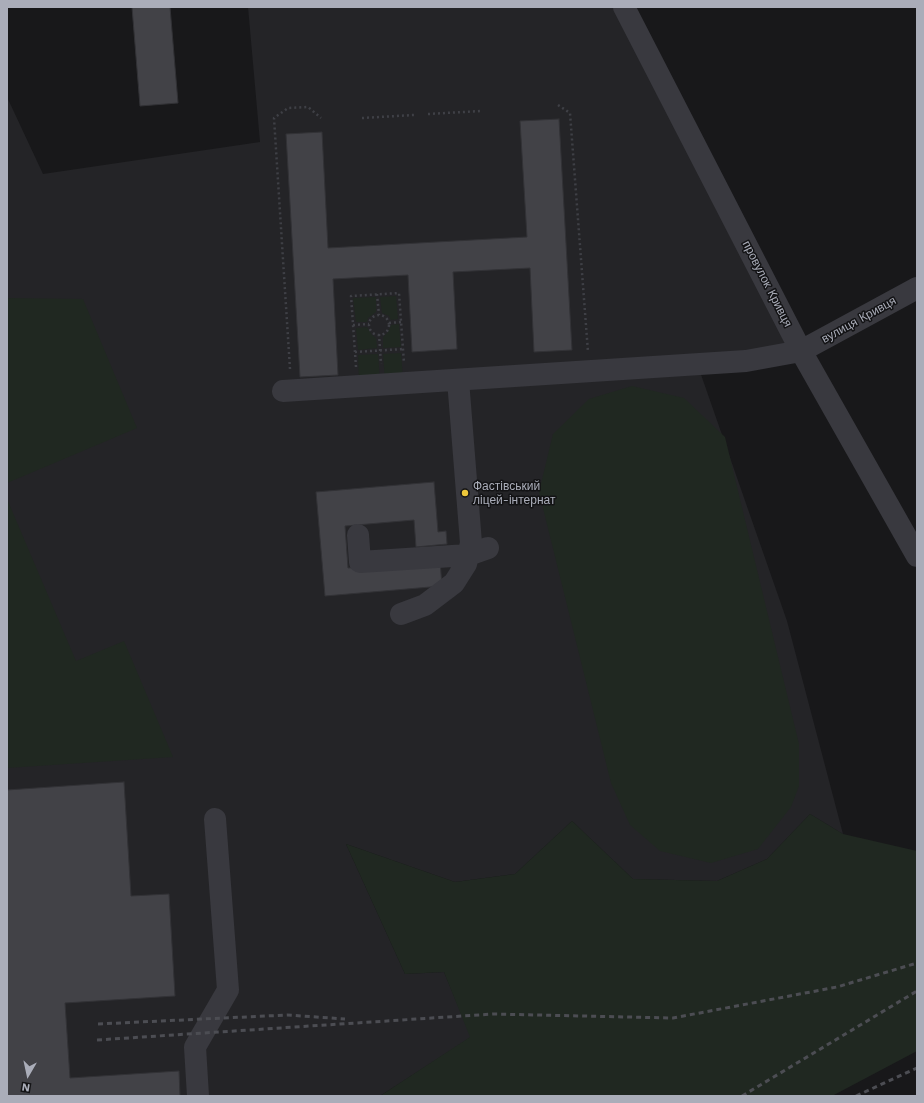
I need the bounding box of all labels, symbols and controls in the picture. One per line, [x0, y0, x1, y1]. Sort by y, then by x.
street label: провулок Кривця [739, 238, 795, 330]
street label: вулиця Кривця [819, 294, 899, 346]
place label: Фастівський ліцей-інтернат [473, 479, 555, 507]
marker: Фастівський ліцей-інтернат [460, 488, 470, 498]
north arrow [8, 1055, 48, 1095]
text: N [21, 1080, 31, 1094]

